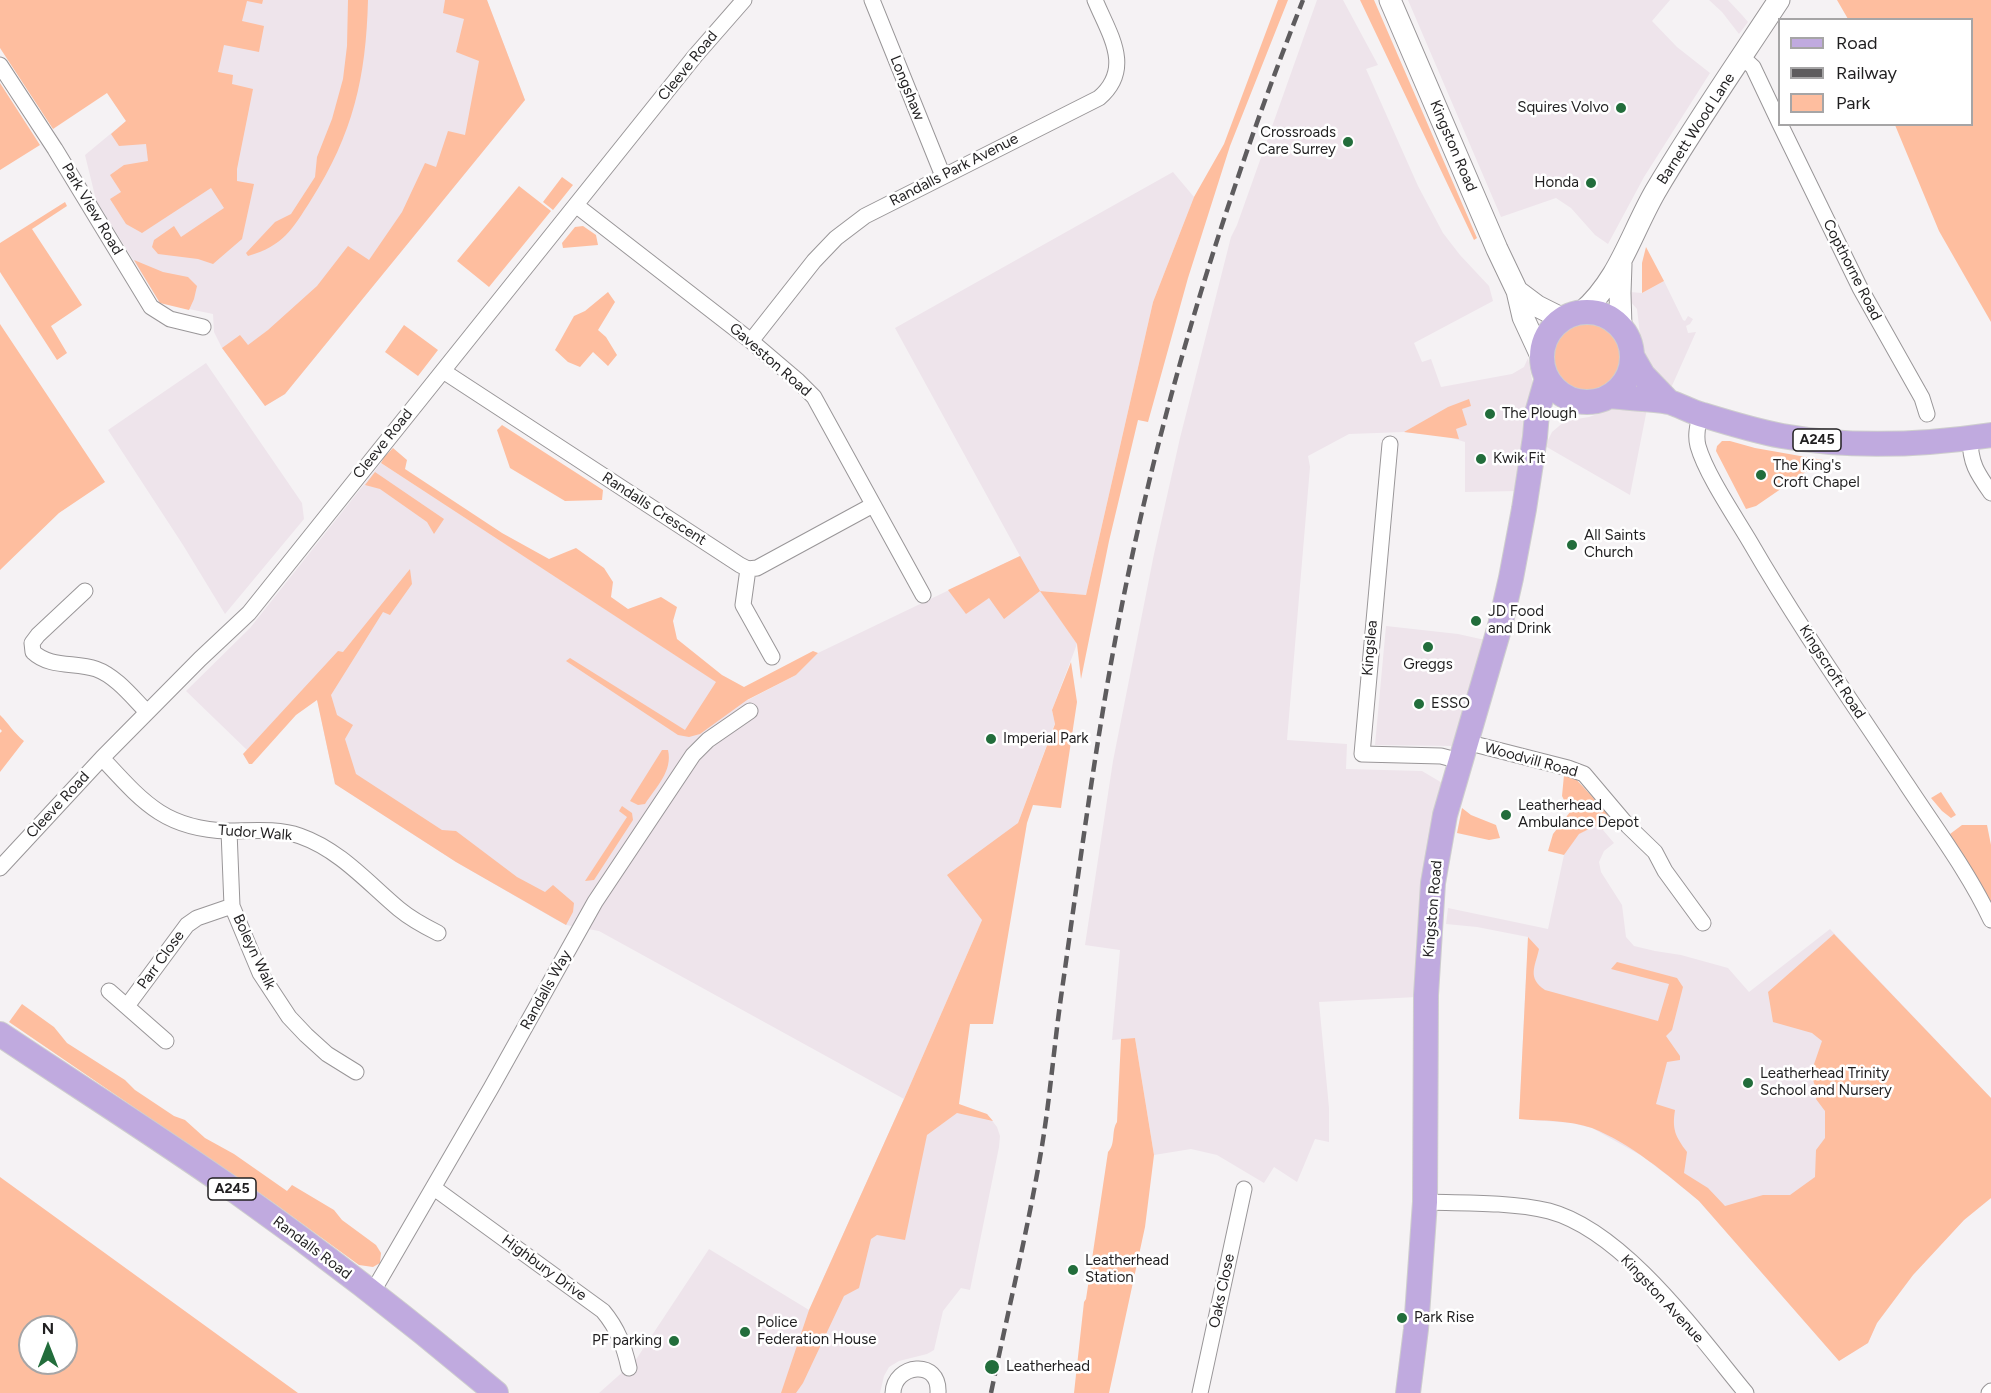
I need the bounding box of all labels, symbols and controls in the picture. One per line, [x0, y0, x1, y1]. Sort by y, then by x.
legend [1778, 18, 1973, 126]
street label: Cleeve Road [654, 28, 722, 104]
text: Road [1836, 32, 1877, 54]
street label: Longshaw [886, 53, 928, 123]
text: Railway [1836, 62, 1897, 84]
street label: Barnett Wood Lane [1653, 70, 1739, 188]
text: Park [1836, 92, 1870, 114]
street label: Kingston Road [1426, 98, 1480, 194]
place label: Squires Volvo [1517, 99, 1609, 117]
marker: Squires Volvo [1614, 101, 1628, 115]
place label: Crossroads Care Surrey [1257, 124, 1336, 159]
street label: Randalls Park Avenue [887, 130, 1021, 210]
marker: Crossroads Care Surrey [1341, 135, 1355, 149]
street label: Park View Road [57, 160, 127, 258]
place label: Honda [1534, 174, 1579, 192]
marker: Honda [1584, 176, 1598, 190]
street label: Copthorne Road [1819, 216, 1885, 324]
street label: Gaveston Road [725, 320, 815, 400]
place label: The Plough [1502, 405, 1577, 423]
street label: Cleeve Road [349, 406, 417, 482]
marker: The Plough [1483, 407, 1497, 421]
road number: A245 [1793, 429, 1841, 451]
place label: Kwik Fit [1493, 450, 1546, 468]
marker: Kwik Fit [1474, 452, 1488, 466]
place label: The King's Croft Chapel [1773, 457, 1860, 492]
marker: The King's Croft Chapel [1754, 468, 1768, 482]
street label: Randalls Crescent [599, 469, 709, 549]
place label: All Saints Church [1584, 527, 1646, 562]
marker: All Saints Church [1565, 538, 1579, 552]
place label: JD Food and Drink [1488, 603, 1551, 638]
marker: JD Food and Drink [1469, 614, 1483, 628]
street label: Kingslea [1359, 619, 1381, 677]
street label: Kingscroft Road [1795, 622, 1869, 722]
marker: Greggs [1421, 640, 1435, 654]
place label: Greggs [1403, 656, 1453, 674]
place label: ESSO [1431, 695, 1470, 713]
marker: ESSO [1412, 697, 1426, 711]
place label: Imperial Park [1003, 730, 1089, 748]
marker: Imperial Park [984, 732, 998, 746]
street label: Woodvill Road [1482, 739, 1580, 781]
street label: Cleeve Road [23, 768, 93, 842]
place label: Leatherhead Ambulance Depot [1518, 797, 1639, 832]
marker: Leatherhead Ambulance Depot [1499, 808, 1513, 822]
street label: Tudor Walk [217, 821, 293, 845]
street label: Kingston Road [1420, 860, 1446, 958]
street label: Boleyn Walk [229, 911, 279, 993]
street label: Parr Close [134, 927, 188, 993]
street label: Randalls Way [517, 947, 575, 1033]
place label: Leatherhead Trinity School and Nursery [1760, 1065, 1892, 1100]
marker: Leatherhead Trinity School and Nursery [1741, 1076, 1755, 1090]
road number: A245 [208, 1178, 256, 1200]
street label: Randalls Road [269, 1213, 355, 1283]
street label: Highbury Drive [498, 1231, 590, 1305]
street label: Kingston Avenue [1617, 1251, 1707, 1347]
place label: Leatherhead Station [1085, 1252, 1169, 1287]
street label: Oaks Close [1205, 1252, 1239, 1330]
marker: Leatherhead Station [1066, 1263, 1080, 1277]
place label: Park Rise [1414, 1309, 1474, 1327]
marker: Park Rise [1395, 1311, 1409, 1325]
place label: Police Federation House [757, 1314, 876, 1349]
north arrow [18, 1315, 78, 1375]
text: N [42, 1319, 54, 1338]
marker: Police Federation House [738, 1325, 752, 1339]
place label: PF parking [592, 1332, 662, 1350]
marker: PF parking [667, 1334, 681, 1348]
marker: Leatherhead [983, 1358, 1001, 1376]
place label: Leatherhead [1006, 1358, 1090, 1376]

